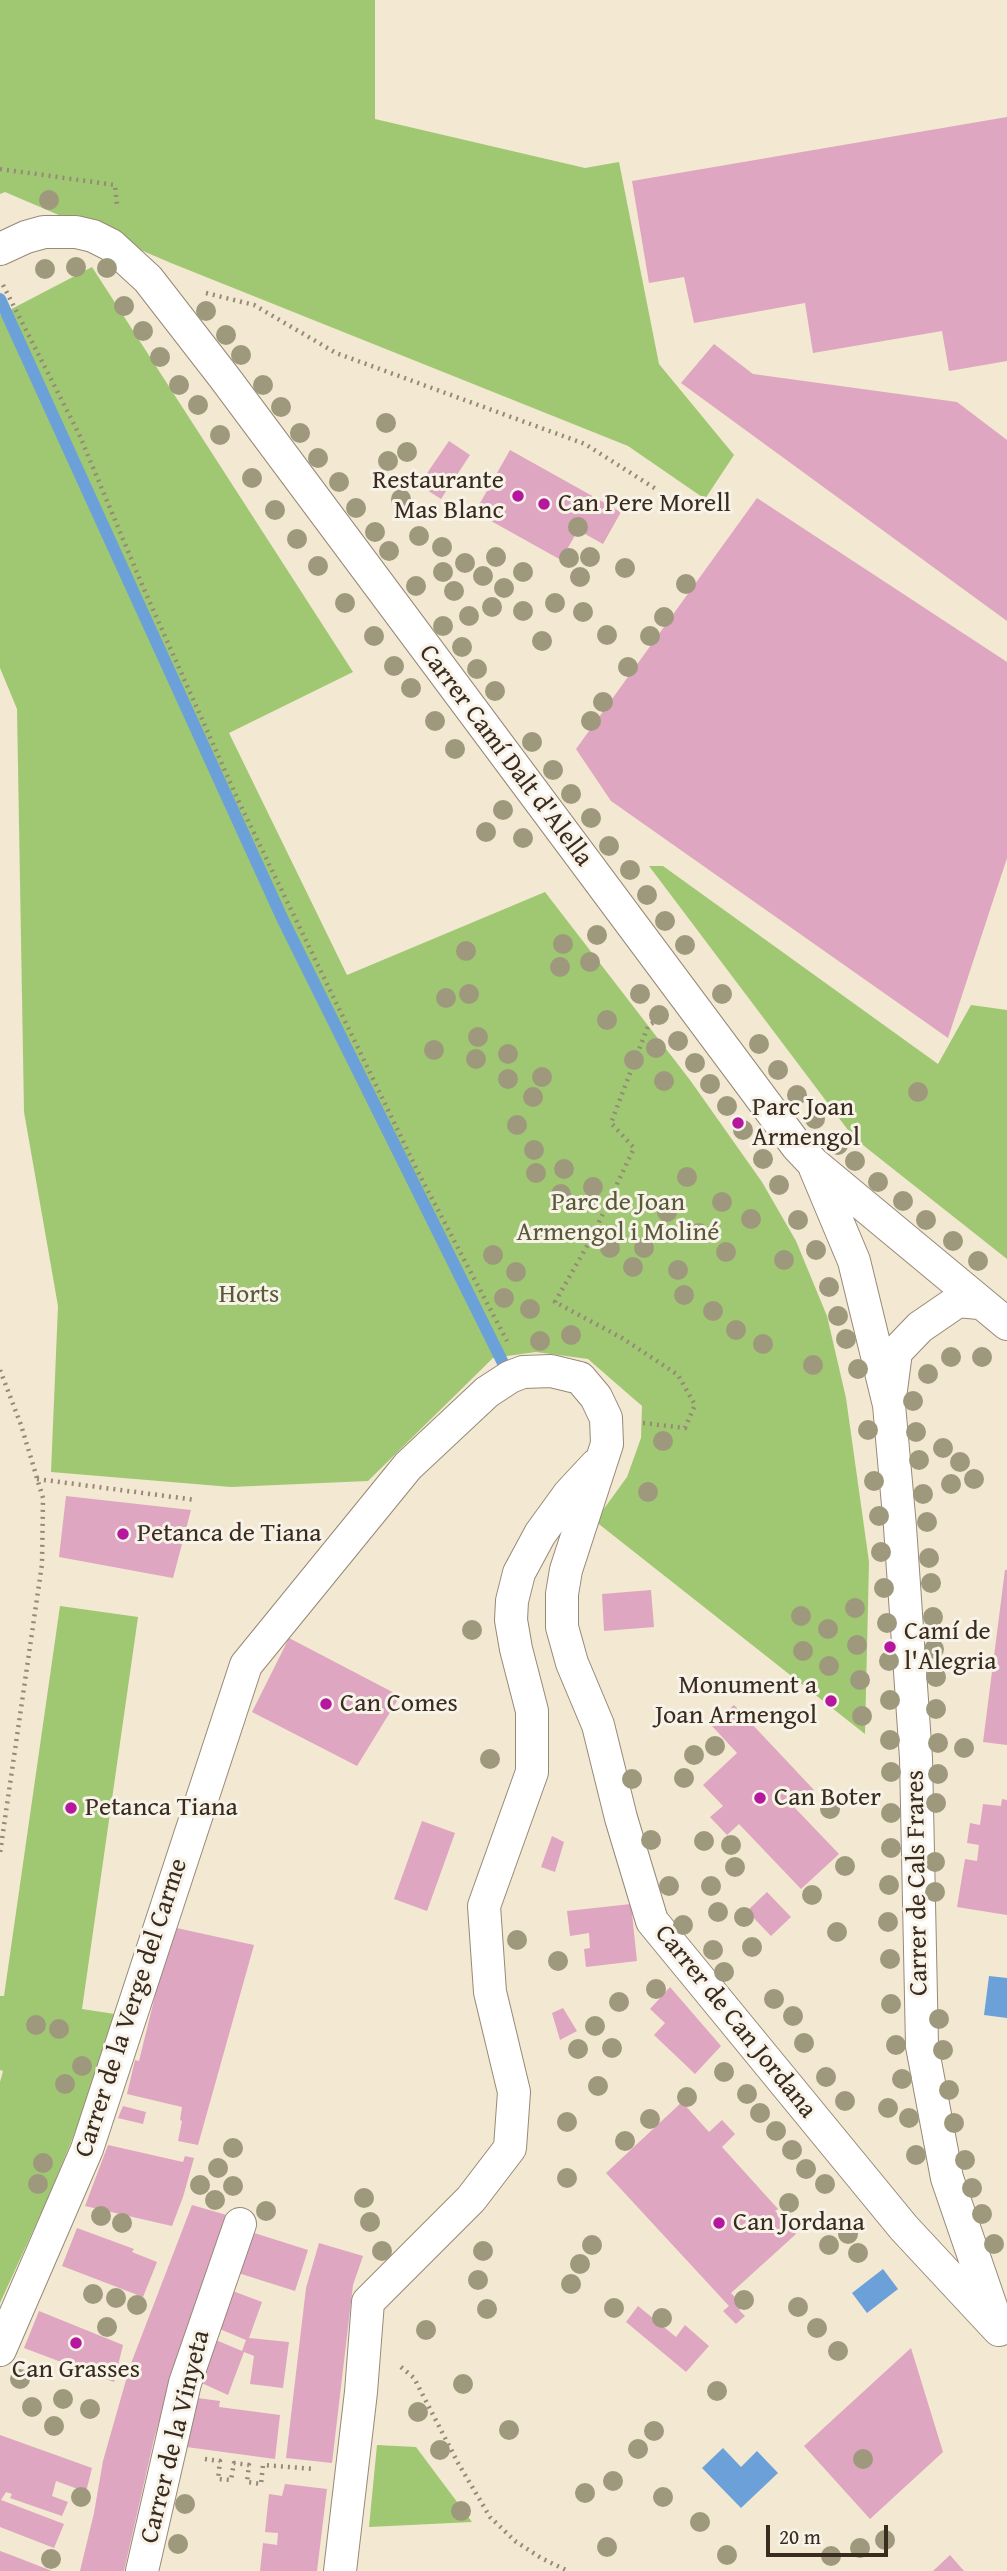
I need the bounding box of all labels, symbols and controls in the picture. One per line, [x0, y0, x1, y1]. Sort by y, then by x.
place label: Restaurante Mas Blanc [372, 465, 504, 526]
marker: Restaurante Mas Blanc [510, 488, 526, 504]
place label: Can Pere Morell [558, 488, 731, 520]
marker: Can Pere Morell [536, 496, 552, 512]
street label: Carrer Camí Dalt d'Alella [411, 639, 599, 873]
place label: Parc Joan Armengol [752, 1092, 860, 1154]
marker: Parc Joan Armengol [730, 1115, 746, 1131]
park label: Parc de Joan Armengol i Moliné [517, 1187, 719, 1248]
park label: Horts [219, 1279, 279, 1311]
place label: Petanca de Tiana [137, 1518, 322, 1550]
marker: Petanca de Tiana [115, 1526, 131, 1542]
place label: Camí de l'Alegria [904, 1616, 996, 1678]
marker: Camí de l'Alegria [882, 1639, 898, 1655]
place label: Monument a Joan Armengol [655, 1670, 817, 1732]
place label: Can Comes [340, 1688, 458, 1720]
marker: Monument a Joan Armengol [823, 1693, 839, 1709]
marker: Can Comes [318, 1696, 334, 1712]
street label: Carrer de Cals Frares [900, 1770, 936, 1996]
place label: Can Boter [774, 1782, 881, 1814]
marker: Can Boter [752, 1790, 768, 1806]
place label: Petanca Tiana [85, 1792, 238, 1824]
marker: Petanca Tiana [63, 1800, 79, 1816]
street label: Carrer de la Verge del Carme [69, 1855, 195, 2161]
street label: Carrer de Can Jordana [647, 1919, 823, 2125]
place label: Can Jordana [733, 2207, 865, 2239]
marker: Can Jordana [711, 2215, 727, 2231]
street label: Carrer de la Vinyeta [134, 2327, 218, 2547]
marker: Can Grasses [68, 2335, 84, 2351]
place label: Can Grasses [12, 2354, 140, 2386]
scale bar [769, 2512, 892, 2556]
text: 20 m [779, 2521, 821, 2552]

